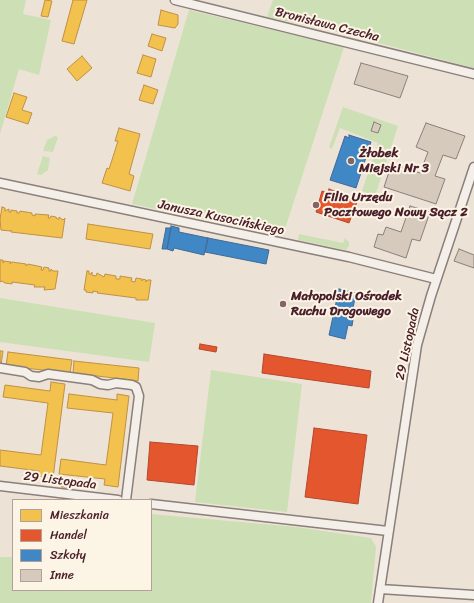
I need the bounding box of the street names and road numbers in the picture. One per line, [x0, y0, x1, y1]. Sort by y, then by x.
street label: Bronisława Czecha [273, 5, 381, 45]
street label: Janusza Kusocińskiego [156, 197, 286, 239]
street label: 29 Listopada [393, 306, 423, 382]
street label: 29 Listopada [23, 469, 97, 493]

